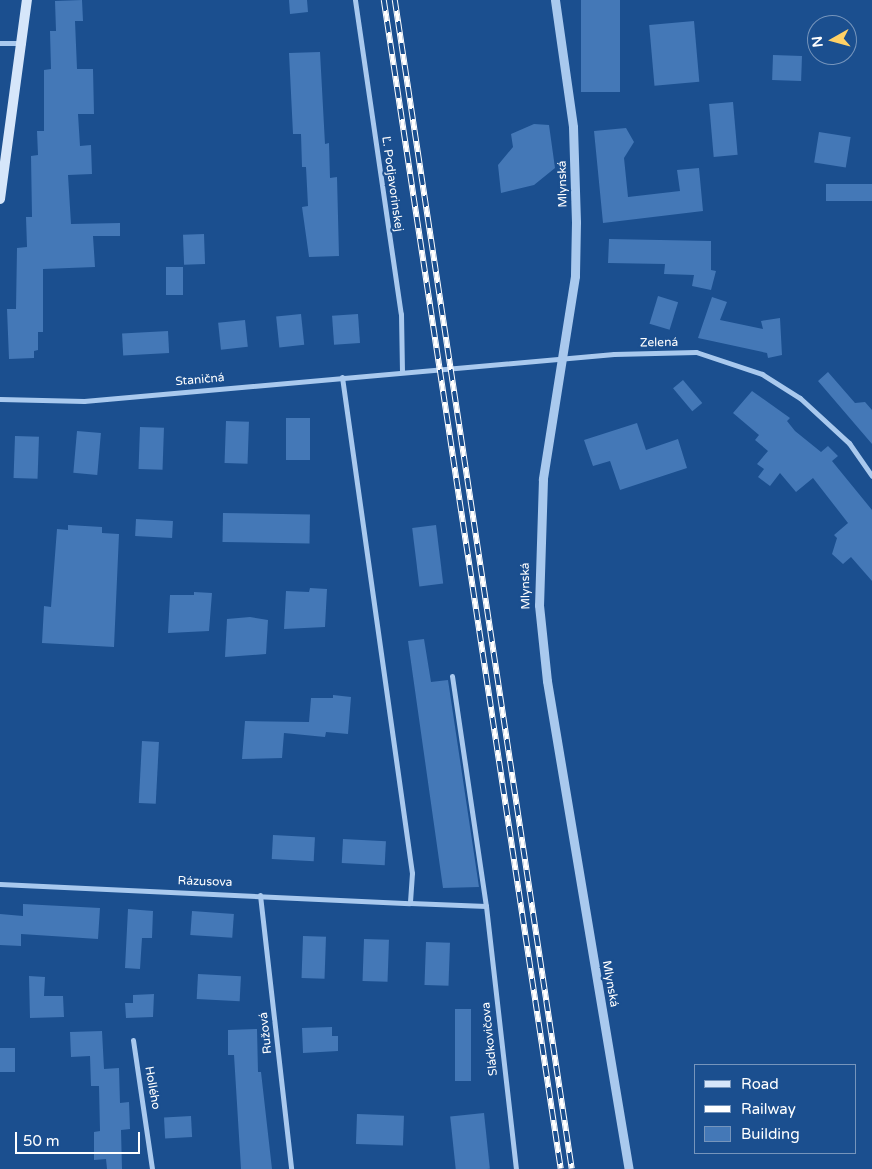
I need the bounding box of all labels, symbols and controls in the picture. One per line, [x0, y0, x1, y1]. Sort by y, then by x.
north arrow [807, 15, 857, 65]
text: N [808, 35, 827, 48]
street label: Ľ. Podjavorinskej [378, 135, 406, 233]
street label: Mlynská [555, 160, 571, 208]
street label: Zelená [640, 335, 678, 351]
street label: Staničná [175, 371, 225, 389]
street label: Mlynská [518, 562, 534, 610]
street label: Rázusova [177, 874, 233, 890]
street label: Mlynská [599, 960, 621, 1008]
street label: Sládkovičova [479, 1001, 501, 1077]
street label: Ružová [257, 1011, 275, 1055]
legend [694, 1064, 857, 1154]
street label: Hollého [141, 1065, 163, 1111]
text: Road [741, 1075, 779, 1093]
text: Railway [741, 1100, 796, 1118]
scale bar [18, 1122, 142, 1154]
text: Building [741, 1125, 800, 1143]
text: 50 m [23, 1132, 60, 1150]

